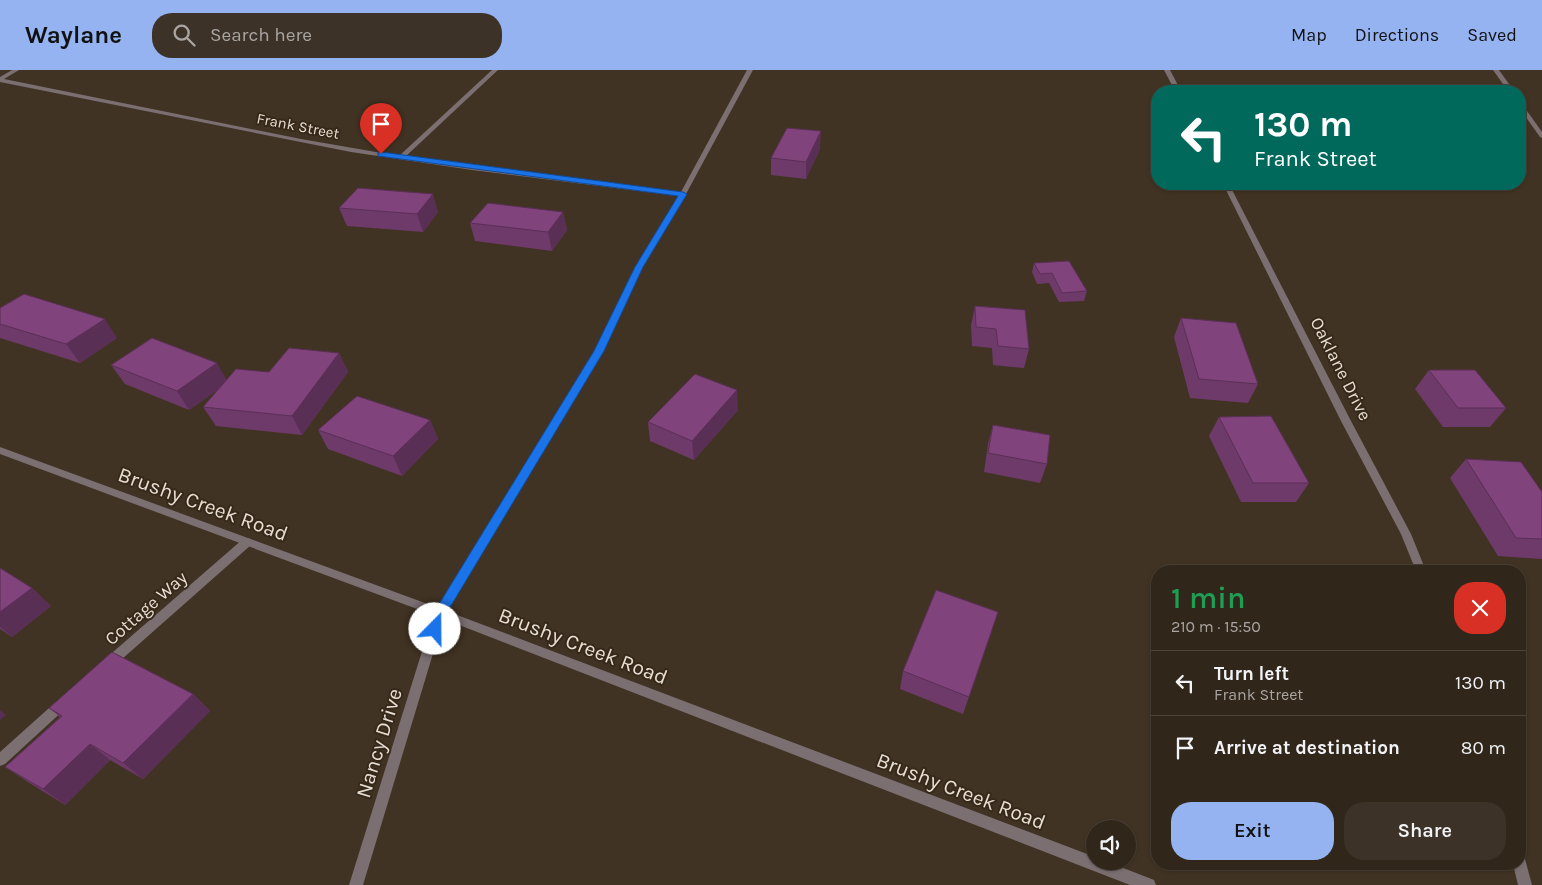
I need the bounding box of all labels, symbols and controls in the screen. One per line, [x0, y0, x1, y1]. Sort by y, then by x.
search box [152, 13, 502, 58]
text: Waylane [25, 21, 122, 49]
icon: search [170, 21, 198, 49]
text: Search here [210, 24, 312, 46]
text: Map [1291, 24, 1327, 46]
text: Directions [1355, 24, 1439, 46]
text: Saved [1467, 24, 1517, 46]
pin [360, 103, 402, 154]
text: 130 m [1254, 104, 1352, 145]
icon: left [1171, 105, 1236, 170]
street label: Frank Street [255, 109, 341, 143]
icon: arrive [367, 110, 395, 138]
text: Frank Street [1254, 146, 1377, 172]
street label: Oaklane Drive [1306, 314, 1376, 424]
street label: Brushy Creek Road [115, 462, 291, 546]
street label: Cottage Way [100, 566, 192, 650]
text: 1 min [1171, 580, 1245, 616]
button: close [1454, 582, 1506, 634]
position arrow [408, 602, 460, 654]
street label: Brushy Creek Road [495, 603, 671, 689]
text: 210 m · 15:50 [1171, 617, 1261, 636]
text: Turn left [1214, 663, 1289, 685]
icon: left [1171, 669, 1199, 697]
text: 130 m [1455, 672, 1506, 694]
street label: Nancy Drive [351, 685, 407, 801]
text: Frank Street [1214, 685, 1303, 704]
icon: arrive [1171, 734, 1199, 762]
text: Arrive at destination [1214, 737, 1400, 759]
text: 80 m [1461, 737, 1506, 759]
street label: Brushy Creek Road [873, 748, 1049, 834]
button: Exit [1171, 802, 1334, 860]
button: Share [1344, 802, 1506, 860]
map controls [1086, 820, 1136, 870]
button: sound [1086, 820, 1136, 870]

